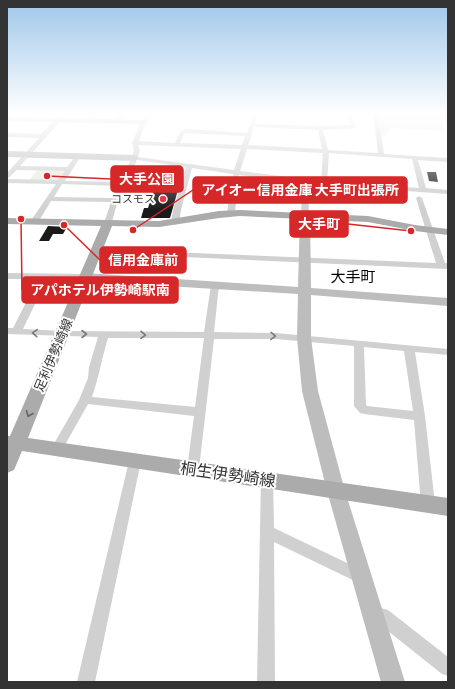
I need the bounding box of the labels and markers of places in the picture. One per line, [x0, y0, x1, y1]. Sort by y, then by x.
callout: 大手公園 [111, 166, 183, 192]
callout: アイオー信用金庫 大手町出張所 [193, 177, 407, 203]
place label: コスモス [111, 193, 155, 206]
marker: コスモス [158, 194, 168, 204]
callout: 大手町 [290, 211, 348, 237]
callout: 信用金庫前 [100, 247, 186, 273]
callout: アパホテル伊勢崎駅南 [22, 277, 178, 303]

